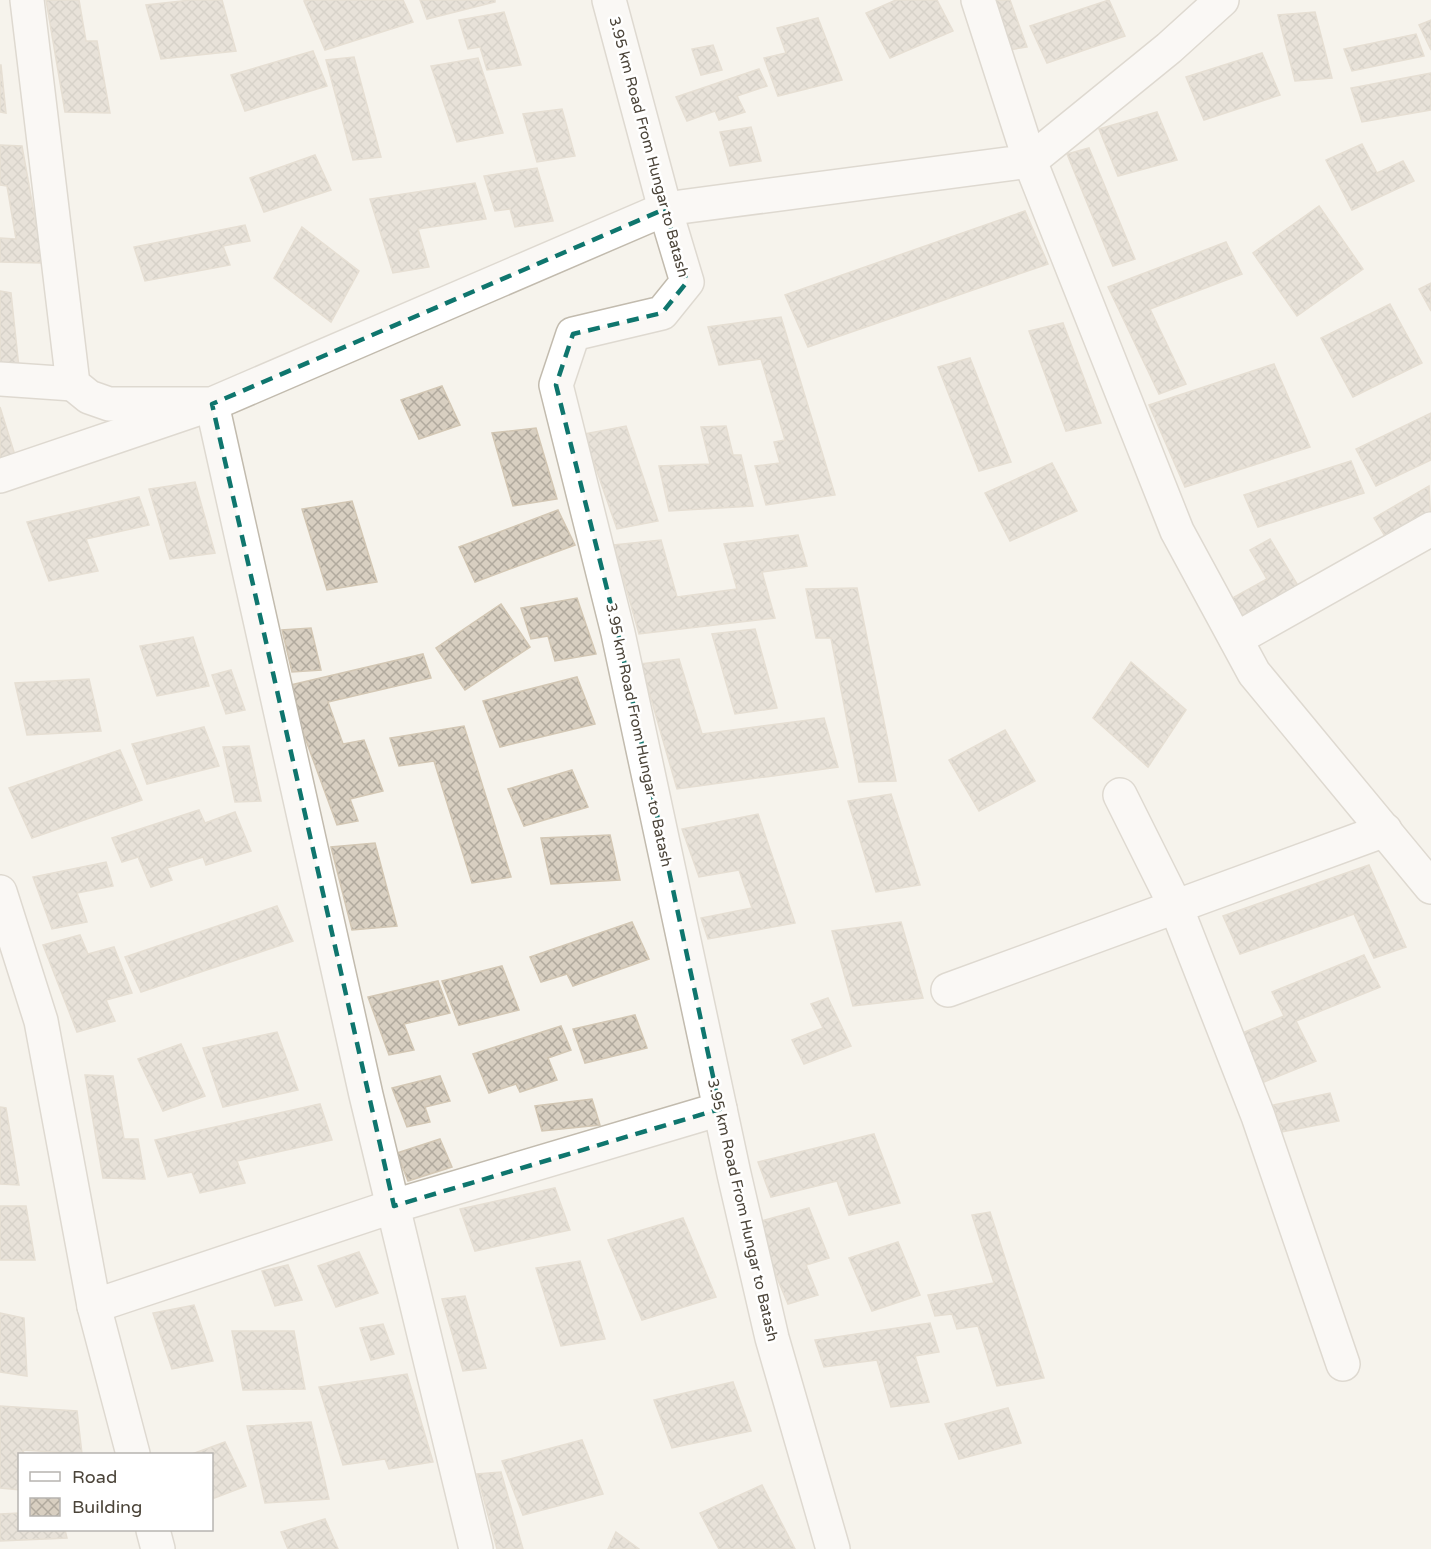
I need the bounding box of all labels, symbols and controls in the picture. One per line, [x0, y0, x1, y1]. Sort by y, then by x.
street label: 3.95 km Road From Hungar to Batash [605, 15, 693, 279]
street label: 3.95 km Road From Hungar to Batash [602, 601, 676, 869]
street label: 3.95 km Road From Hungar to Batash [704, 1077, 782, 1343]
legend [18, 1453, 213, 1531]
text: Road [72, 1466, 117, 1488]
text: Building [72, 1496, 142, 1518]

